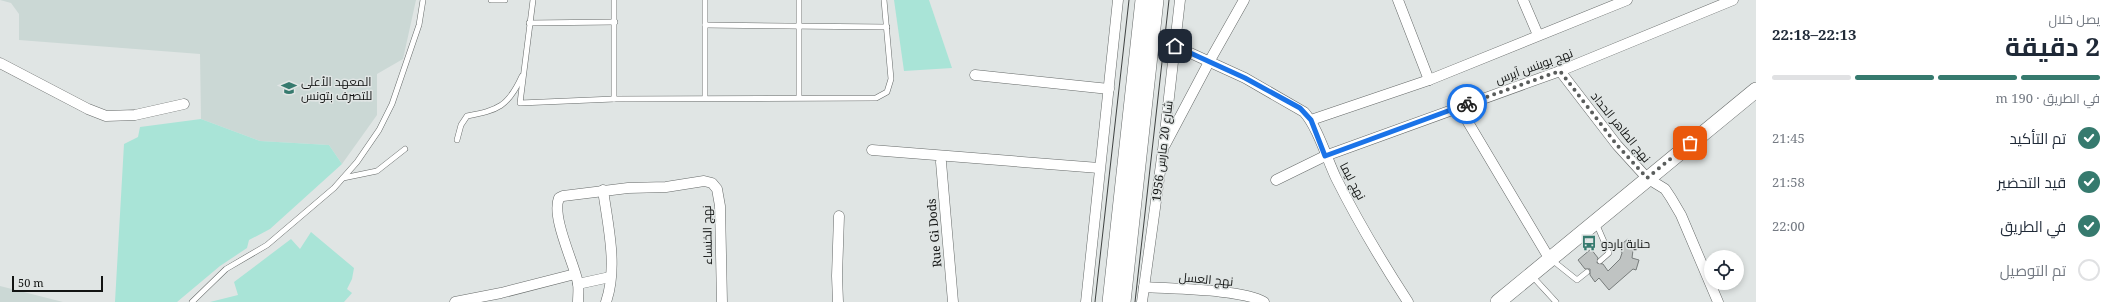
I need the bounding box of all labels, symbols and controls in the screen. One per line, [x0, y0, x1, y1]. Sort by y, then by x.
text: يصل خلال [2048, 10, 2100, 28]
text: 22:13–22:18 [1772, 24, 1856, 44]
text: 2 دقيقة [2005, 28, 2100, 64]
pin [1158, 29, 1192, 63]
icon: home [1164, 35, 1186, 57]
street label: نهج بوينس آيرس [1493, 44, 1575, 88]
place label: المعهد الأعلى للتصرف بتونس [301, 73, 372, 104]
school or university icon: المعهد الأعلى للتصرف بتونس [280, 79, 298, 97]
courier [1447, 84, 1487, 124]
street label: نهج الطاهر الحداد [1587, 88, 1655, 166]
text: في الطريق · 190 m [1995, 89, 2100, 107]
icon: bike [1456, 93, 1478, 115]
street label: شارع 20 مارس 1956 [1147, 99, 1177, 203]
pin [1673, 126, 1707, 160]
icon: check [2078, 127, 2100, 149]
text: تم التأكيد [2009, 128, 2066, 148]
text: 21:45 [1772, 129, 1805, 147]
icon: bag [1679, 132, 1701, 154]
street label: نهج ليما [1336, 159, 1370, 203]
icon: check [2078, 171, 2100, 193]
text: قيد التحضير [1997, 172, 2066, 192]
text: 21:58 [1772, 173, 1805, 191]
street label: Rue Gi Dods [923, 198, 945, 268]
street label: نهج الخنساء [698, 205, 716, 265]
icon: check [2078, 215, 2100, 237]
text: في الطريق [2000, 216, 2066, 236]
text: 22:00 [1772, 217, 1805, 235]
bus stop icon: حناية باردو [1580, 234, 1598, 252]
place label: حناية باردو [1601, 235, 1650, 252]
map controls [1704, 250, 1744, 290]
button: locate [1704, 250, 1744, 290]
text: تم التوصيل [2000, 260, 2066, 280]
street label: نهج العسل [1178, 268, 1234, 290]
scale bar [12, 274, 103, 293]
text: 50 m [18, 275, 44, 290]

